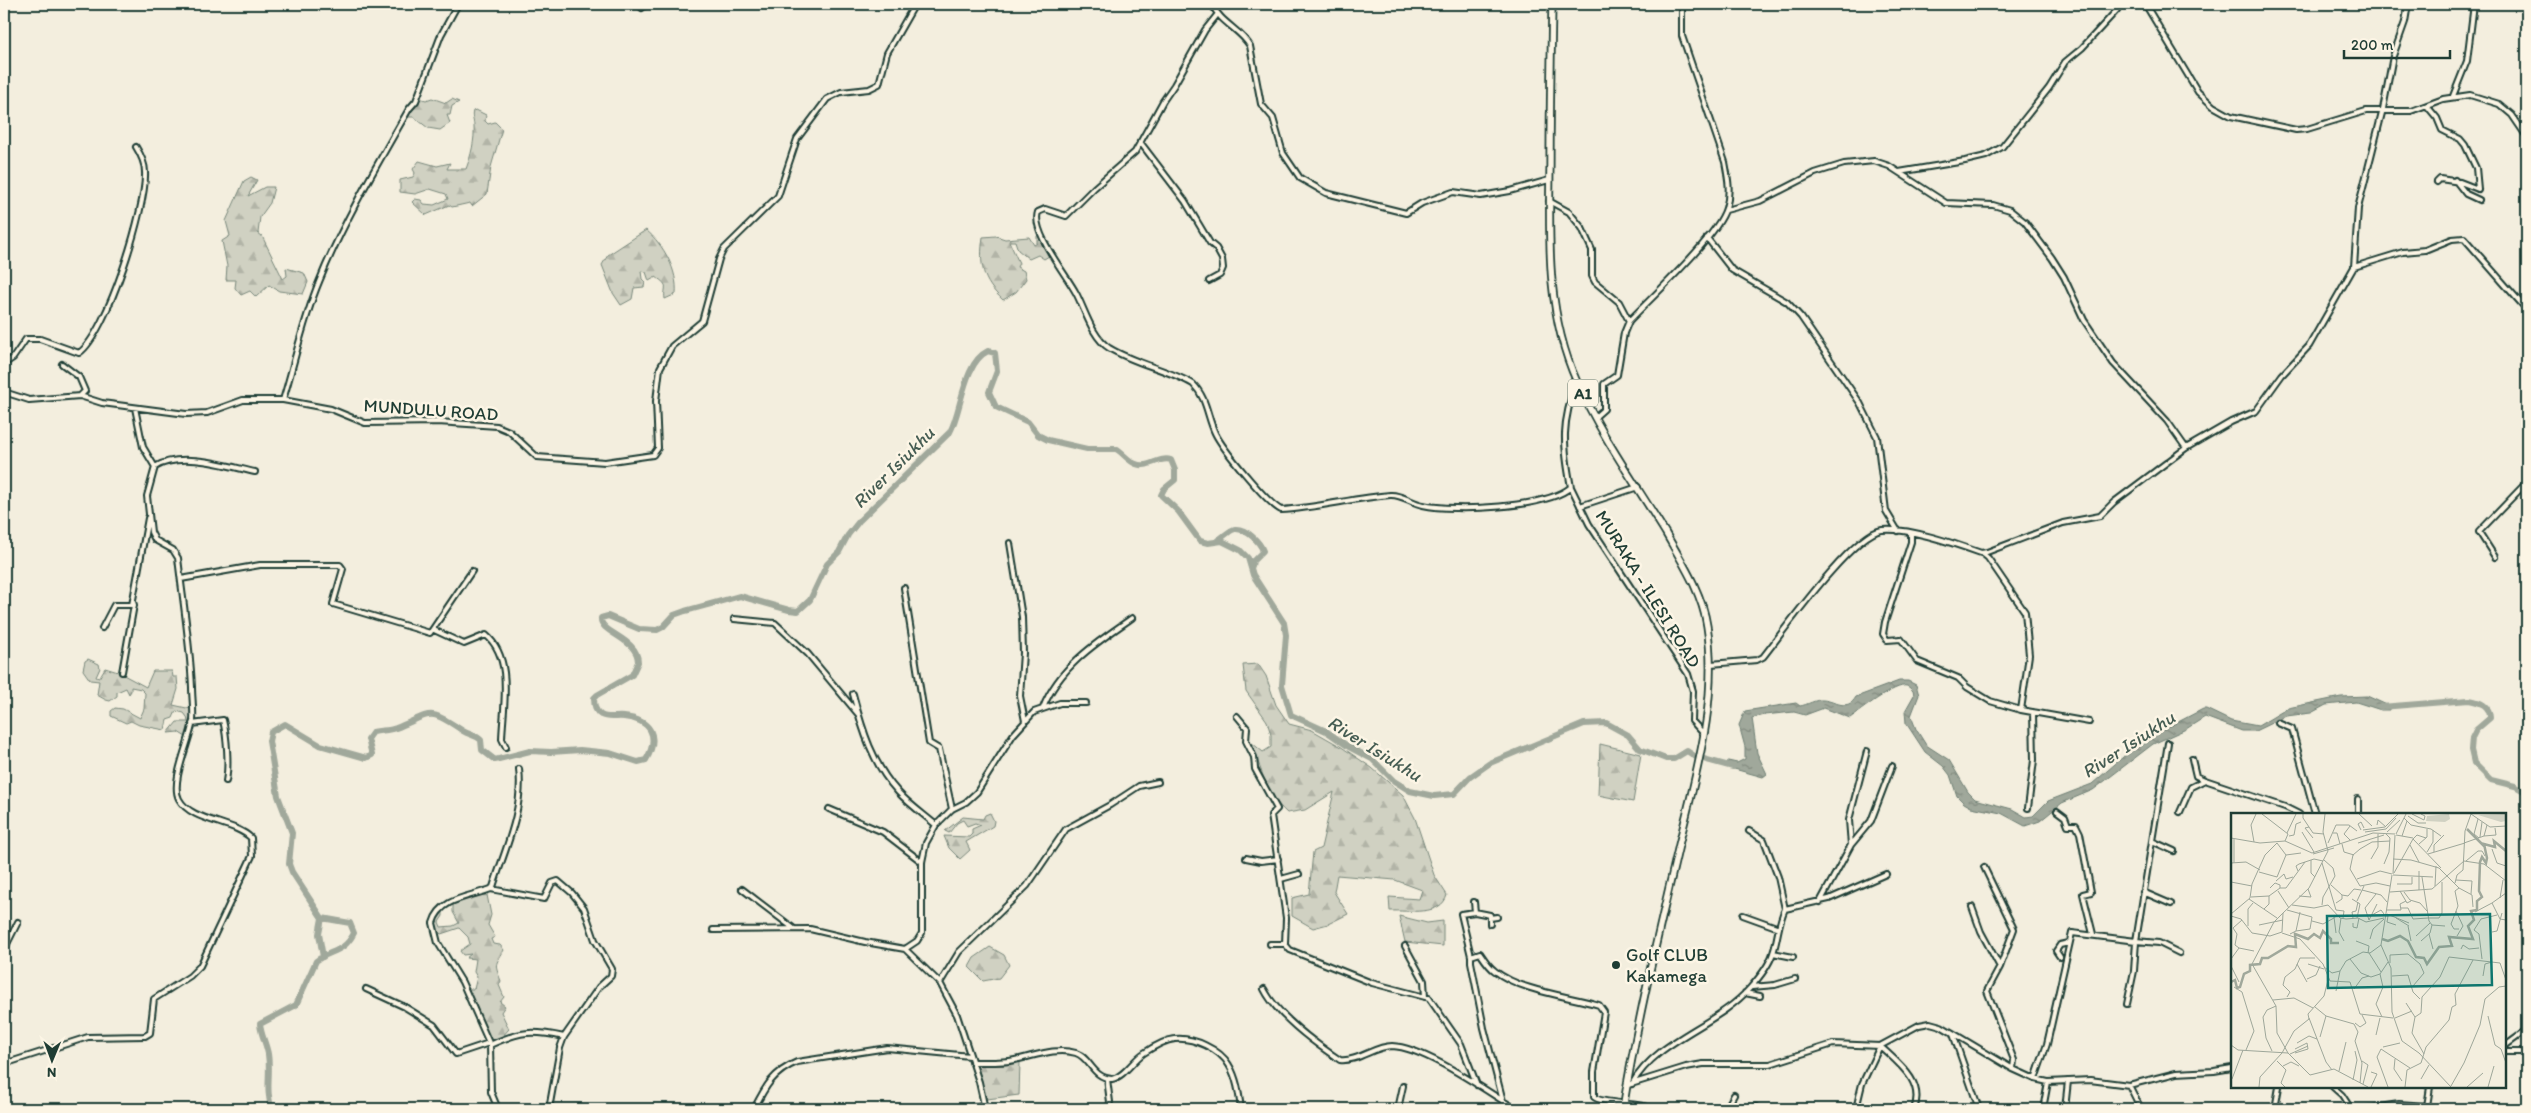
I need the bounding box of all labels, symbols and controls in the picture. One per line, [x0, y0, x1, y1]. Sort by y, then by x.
scale bar [2344, 28, 2450, 60]
text: 200 m [2351, 36, 2394, 54]
road number: A1 [1568, 379, 1598, 406]
street label: MUNDULU ROAD [363, 394, 499, 426]
water label: River Isiukhu [848, 421, 940, 513]
street label: MURAKA - ILESI ROAD [1591, 506, 1705, 672]
water label: River Isiukhu [2077, 705, 2180, 783]
water label: River Isiukhu [1323, 710, 1427, 787]
inset map [2231, 813, 2506, 1088]
place label: Golf CLUB Kakamega [1626, 944, 1708, 987]
marker: Golf CLUB Kakamega [1610, 959, 1622, 971]
north arrow [28, 1036, 78, 1086]
text: N [47, 1064, 57, 1081]

